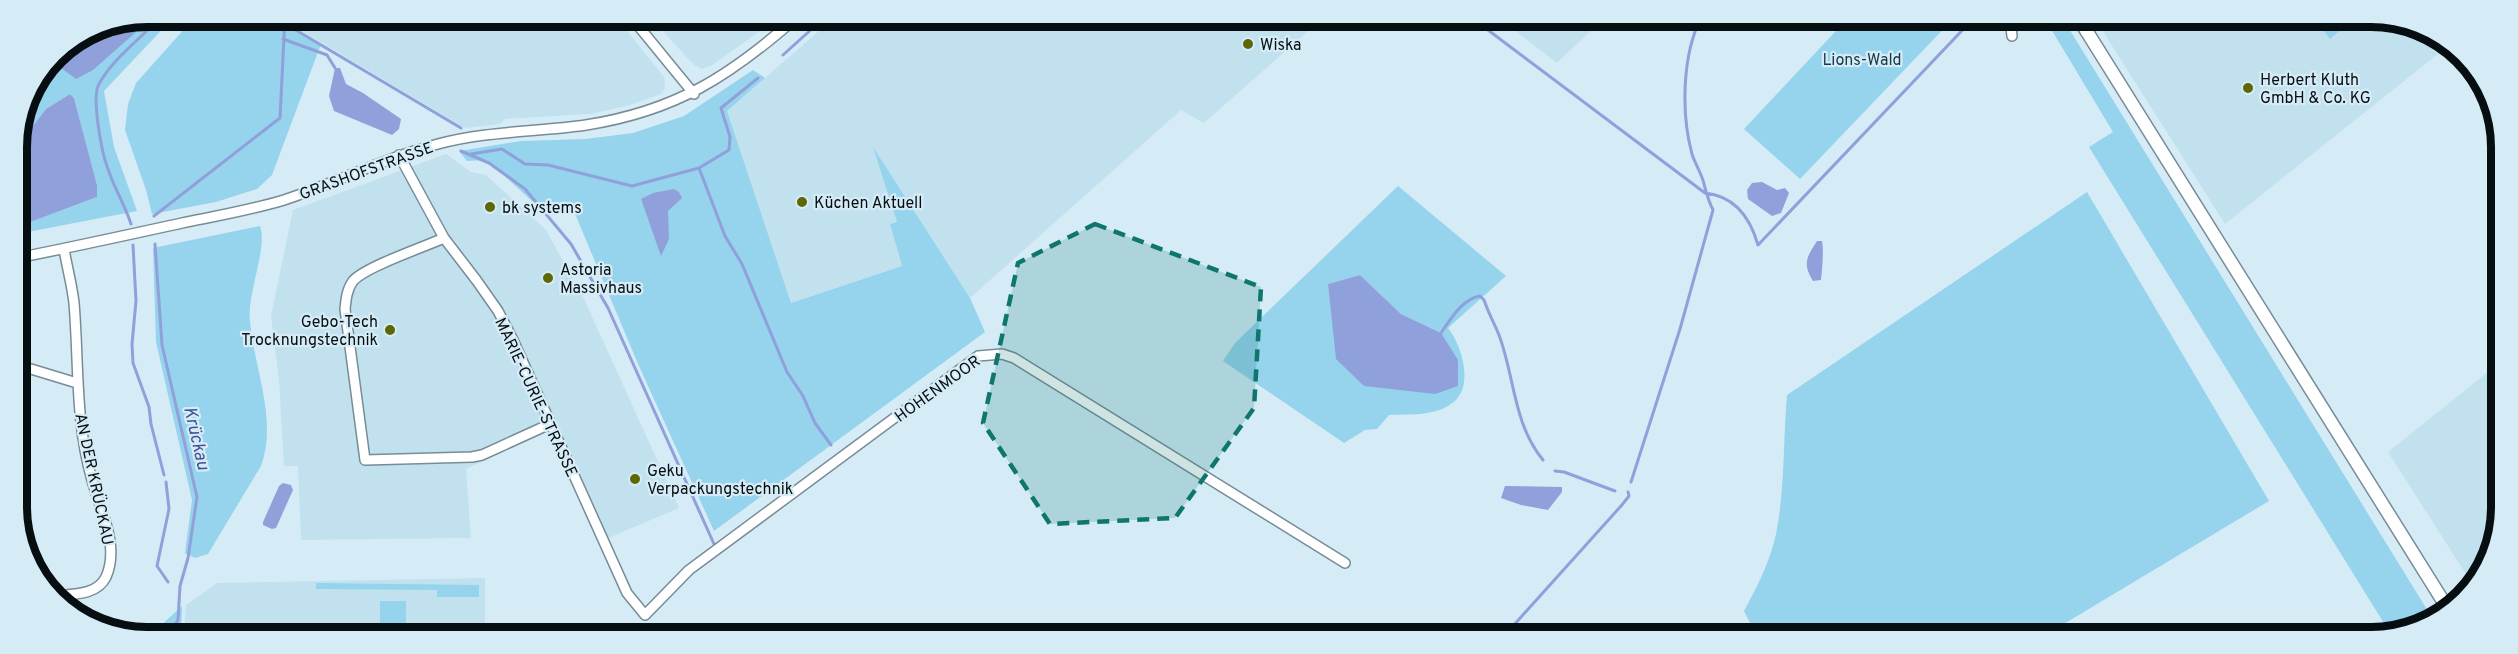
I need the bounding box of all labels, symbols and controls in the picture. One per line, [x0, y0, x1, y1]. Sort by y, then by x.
place label: Wiska [1260, 36, 1302, 56]
marker: Wiska [1241, 37, 1255, 51]
park label: Lions-Wald [1822, 51, 1902, 71]
place label: Herbert Kluth GmbH & Co. KG [2260, 71, 2371, 109]
marker: Herbert Kluth GmbH & Co. KG [2241, 81, 2255, 95]
street label: GRASHOFSTRASSE [297, 138, 436, 205]
place label: Küchen Aktuell [814, 194, 922, 214]
marker: Küchen Aktuell [795, 195, 809, 209]
place label: bk systems [502, 199, 582, 219]
marker: bk systems [483, 200, 497, 214]
place label: Astoria Massivhaus [560, 261, 642, 299]
marker: Astoria Massivhaus [541, 271, 555, 285]
place label: Gebo-Tech Trocknungstechnik [241, 313, 378, 351]
street label: MARIE-CURIE-STRASSE [489, 315, 581, 481]
marker: Gebo-Tech Trocknungstechnik [383, 323, 397, 337]
street label: HOHENMOOR [891, 352, 985, 427]
water label: Krückau [177, 404, 214, 472]
street label: AN DER KRÜCKAU [69, 411, 119, 547]
place label: Geku Verpackungstechnik [647, 462, 793, 500]
marker: Geku Verpackungstechnik [628, 472, 642, 486]

